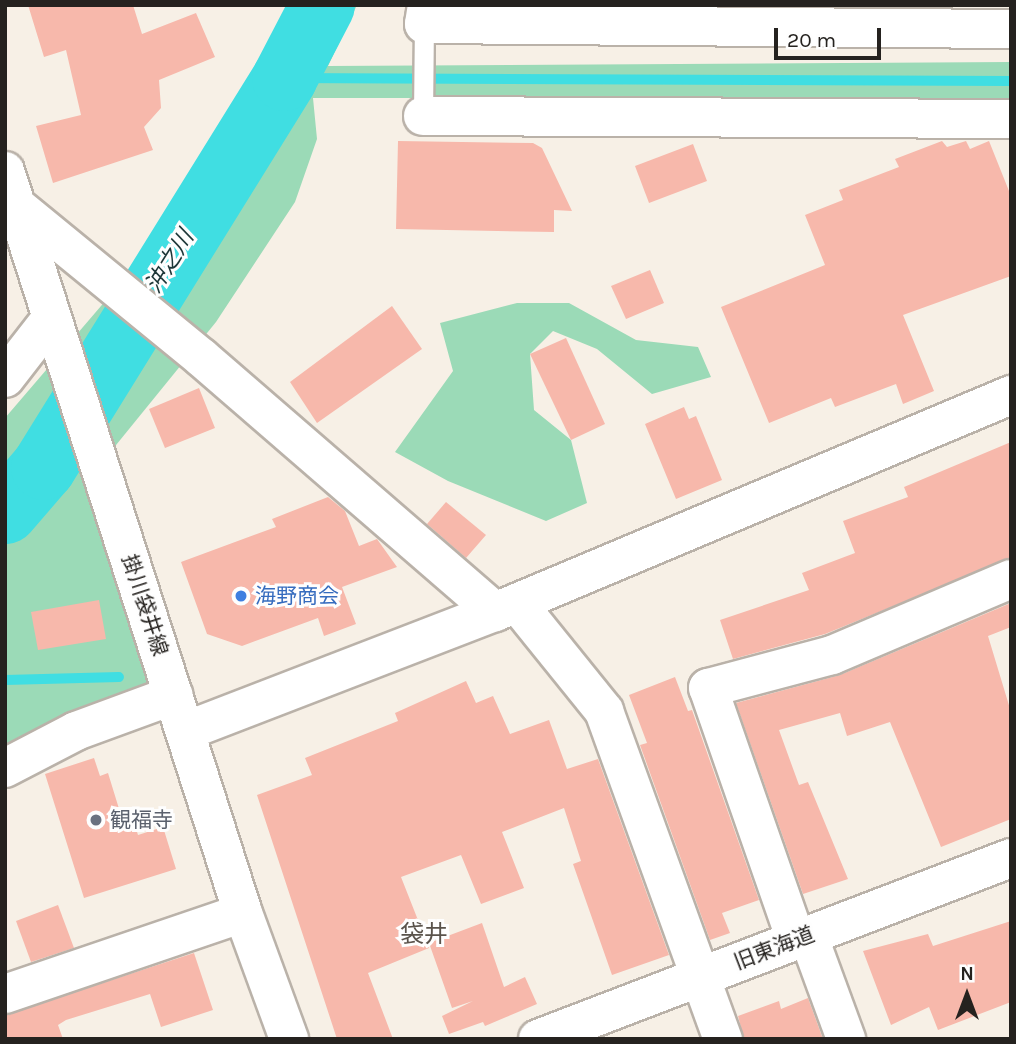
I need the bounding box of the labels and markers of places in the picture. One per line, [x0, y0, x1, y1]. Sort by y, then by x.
place label: 海野商会 [255, 583, 339, 609]
marker: 海野商会 [233, 588, 249, 604]
place label: 観福寺 [110, 807, 173, 833]
marker: 観福寺 [88, 812, 104, 828]

